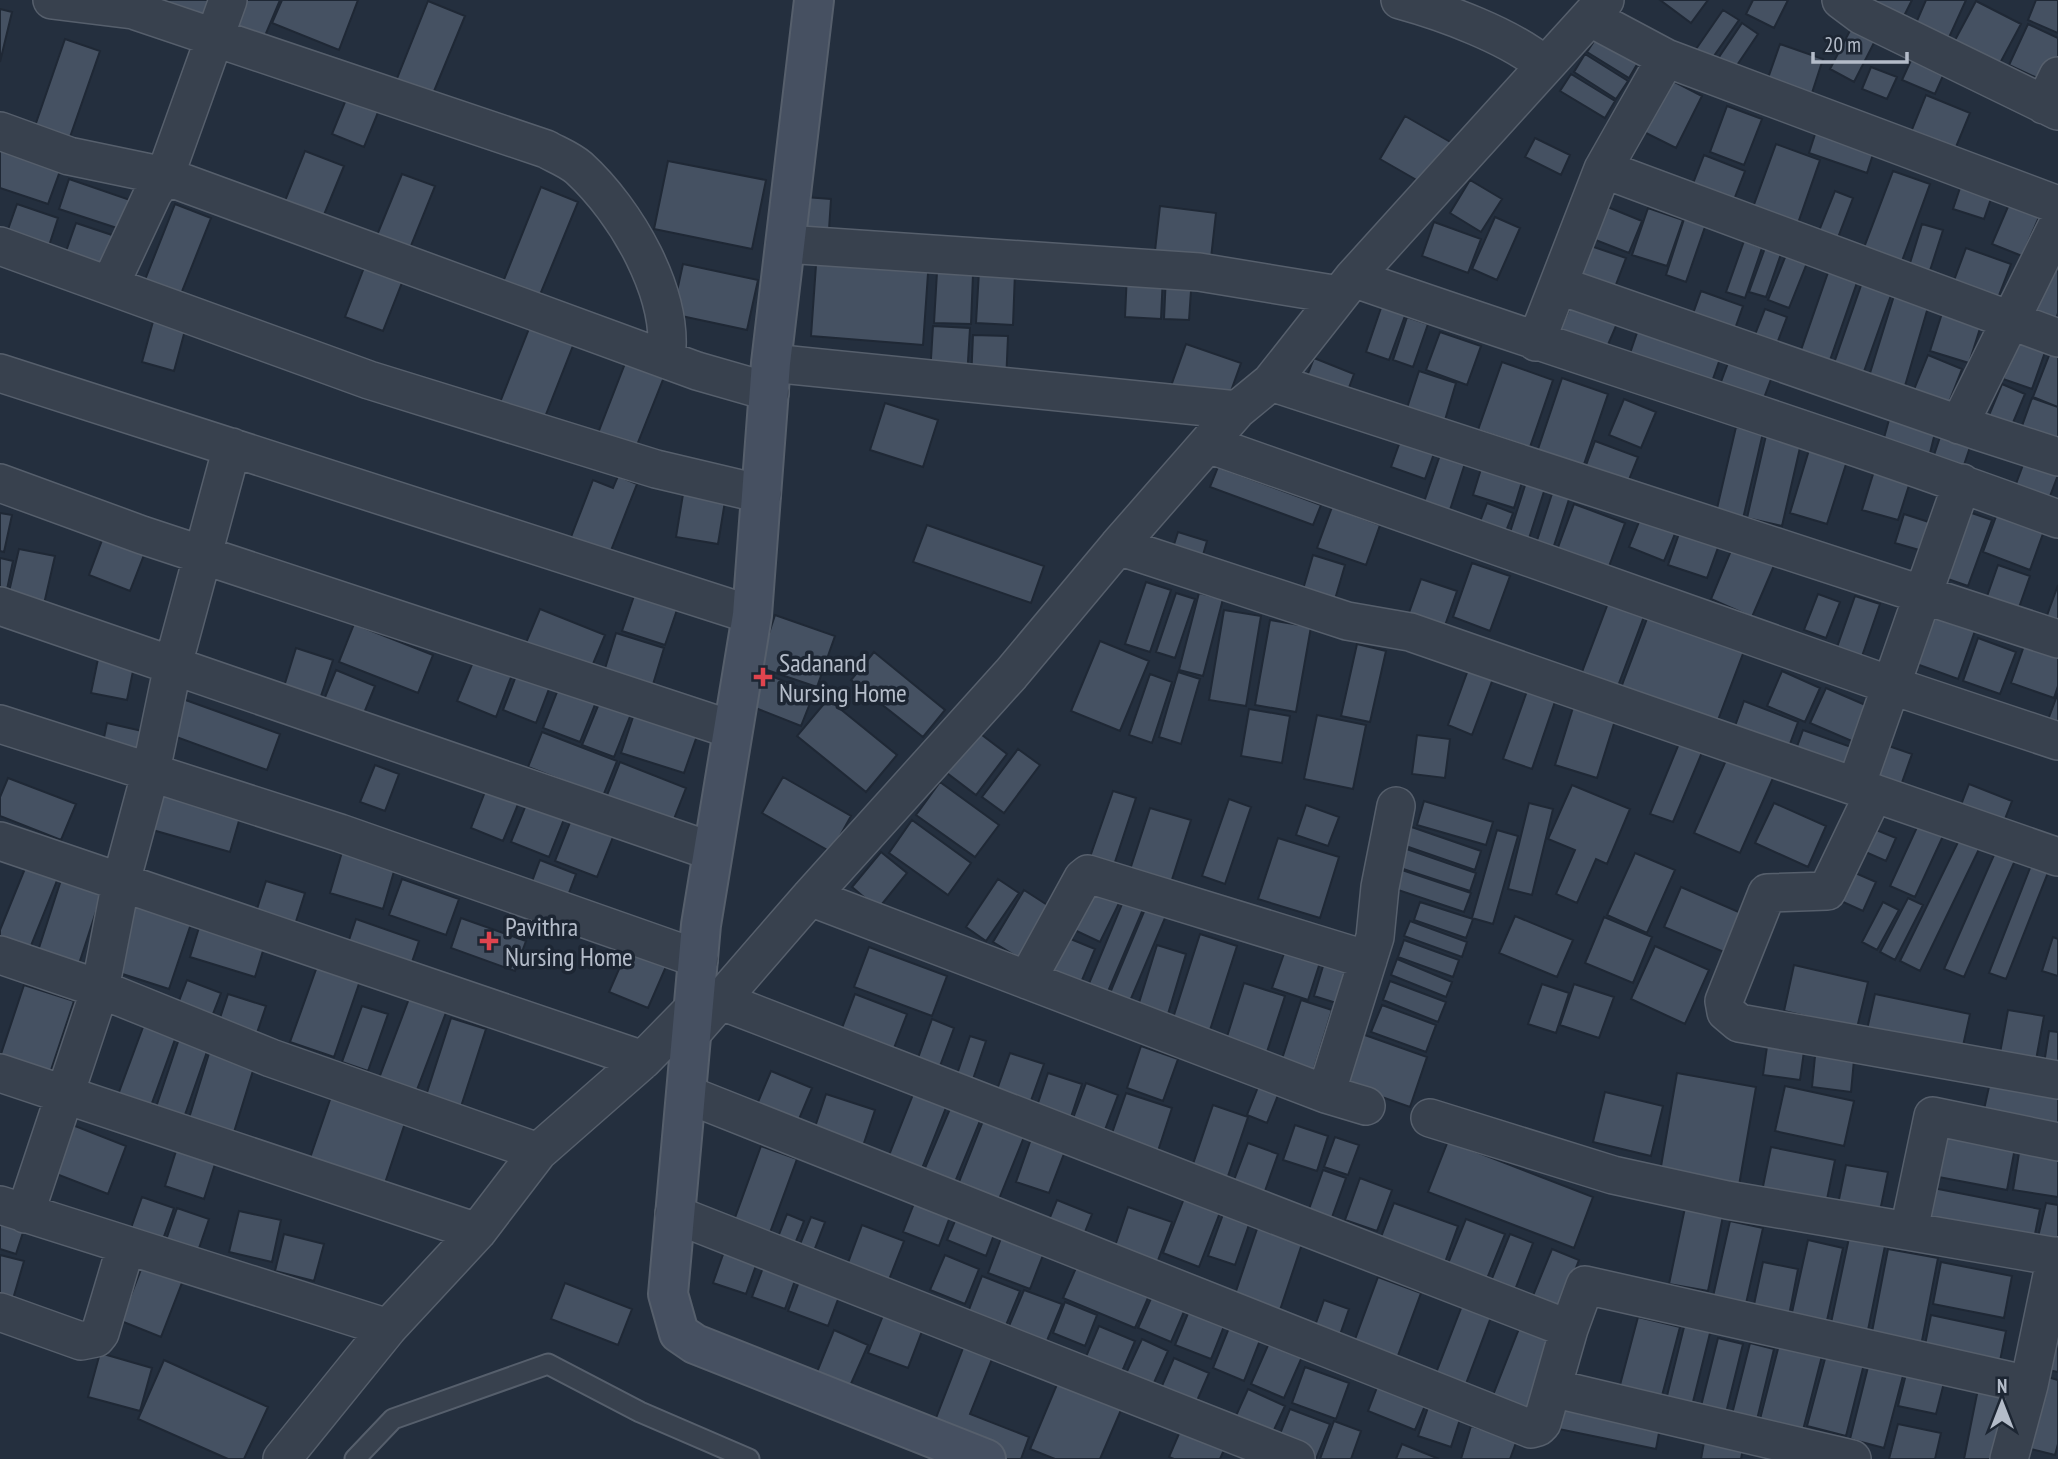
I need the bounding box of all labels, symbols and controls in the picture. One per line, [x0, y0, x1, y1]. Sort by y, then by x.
scale bar [1813, 21, 1908, 65]
text: 20 m [1824, 31, 1861, 58]
place label: Sadanand Nursing Home [779, 646, 907, 709]
marker: Sadanand Nursing Home [753, 667, 773, 687]
place label: Pavithra Nursing Home [505, 910, 633, 973]
marker: Pavithra Nursing Home [479, 931, 499, 951]
north arrow [1967, 1368, 2037, 1438]
text: N [1997, 1374, 2007, 1398]

